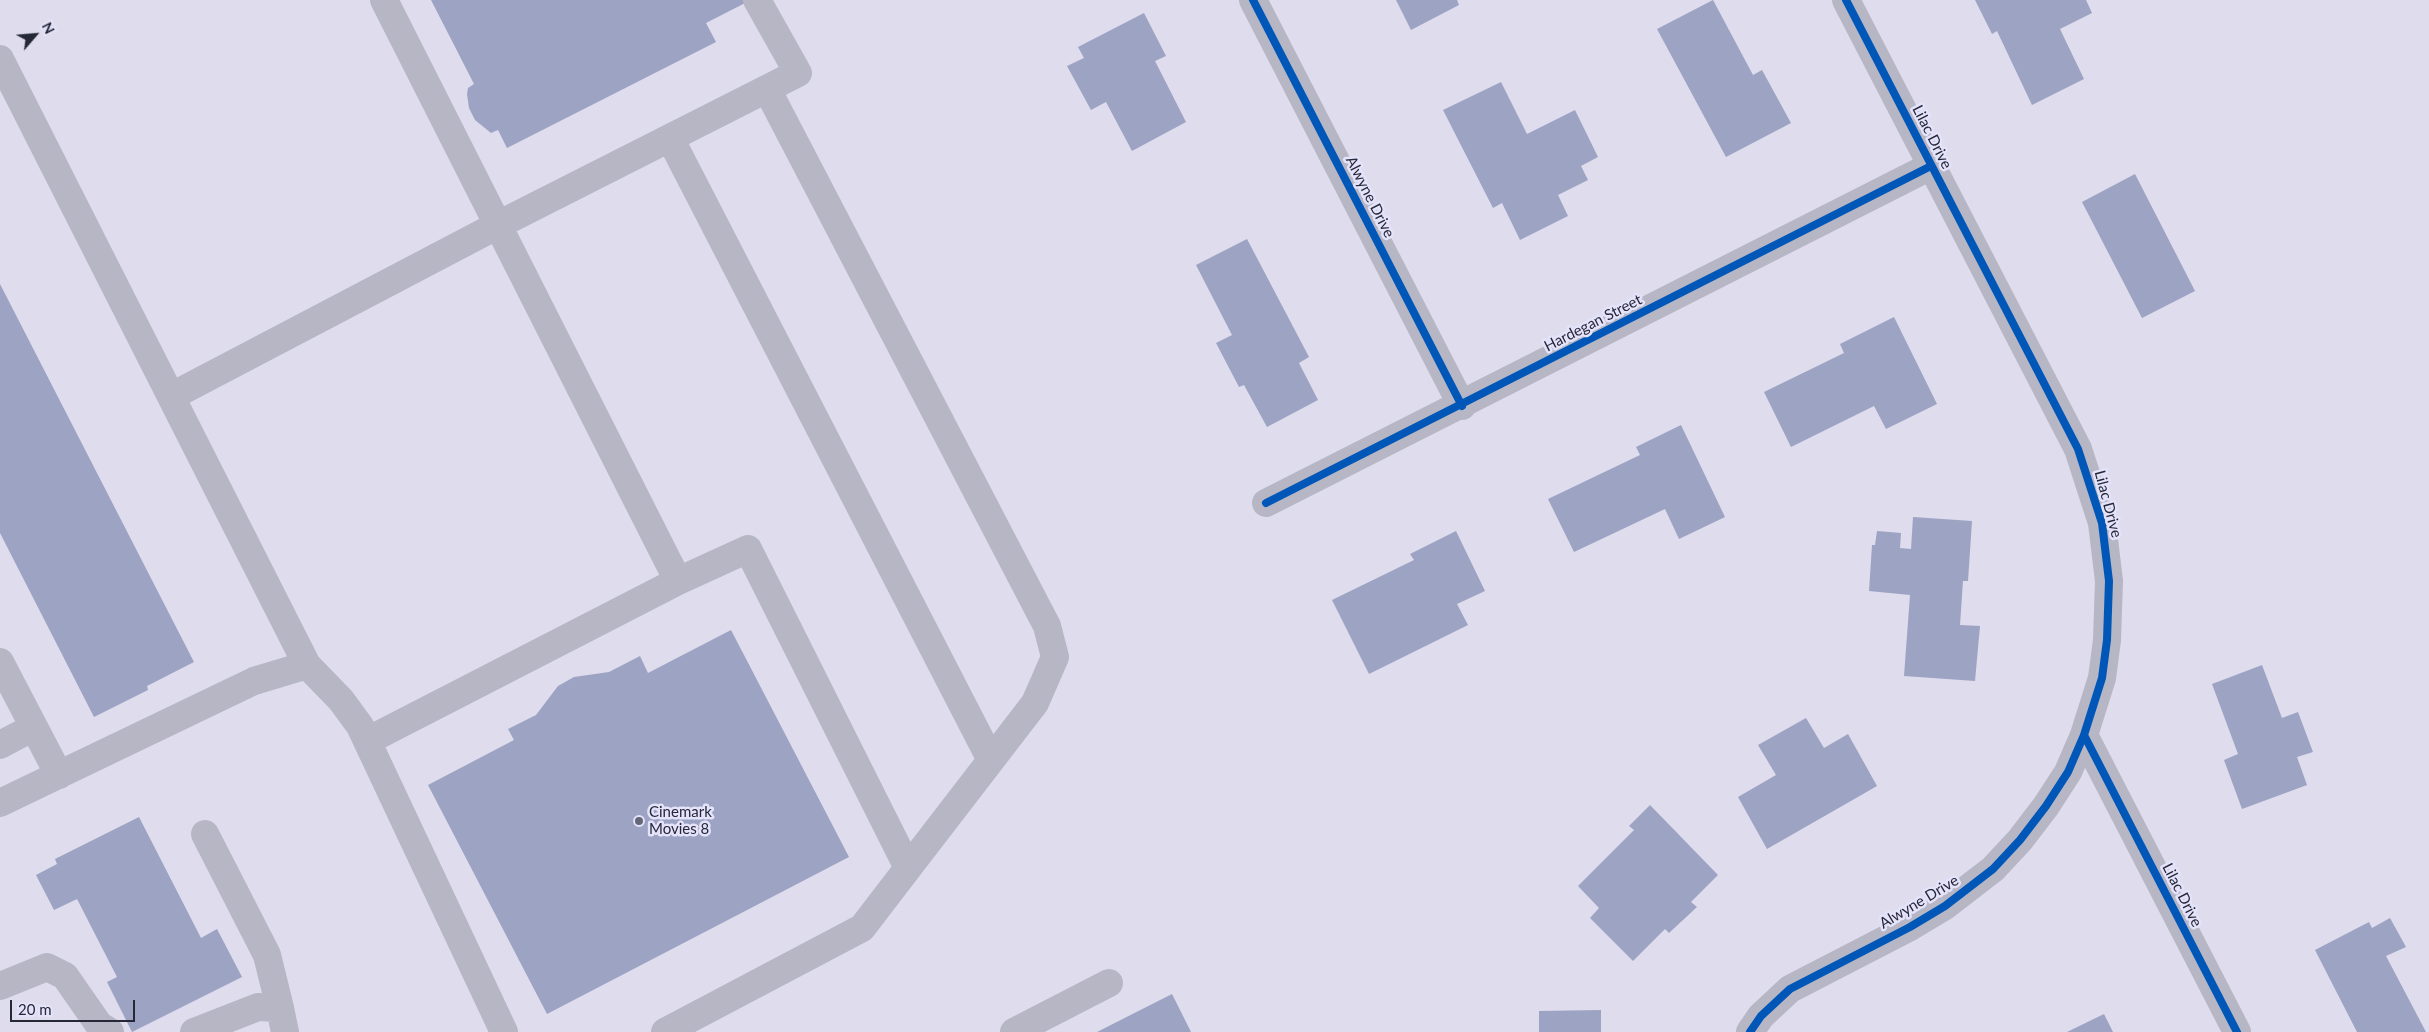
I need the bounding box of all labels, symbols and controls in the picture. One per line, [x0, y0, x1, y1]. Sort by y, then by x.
north arrow [10, 10, 60, 60]
text: N [39, 19, 59, 37]
street label: Lilac Drive [1908, 102, 1956, 172]
street label: Alwyne Drive [1342, 153, 1398, 241]
street label: Hardegan Street [1541, 291, 1645, 355]
street label: Lilac Drive [2090, 468, 2126, 540]
place label: Cinemark Movies 8 [649, 803, 712, 838]
marker: Cinemark Movies 8 [633, 815, 645, 827]
street label: Lilac Drive [2158, 860, 2206, 930]
street label: Alwyne Drive [1876, 871, 1962, 933]
scale bar [12, 990, 138, 1022]
text: 20 m [18, 1000, 52, 1018]

